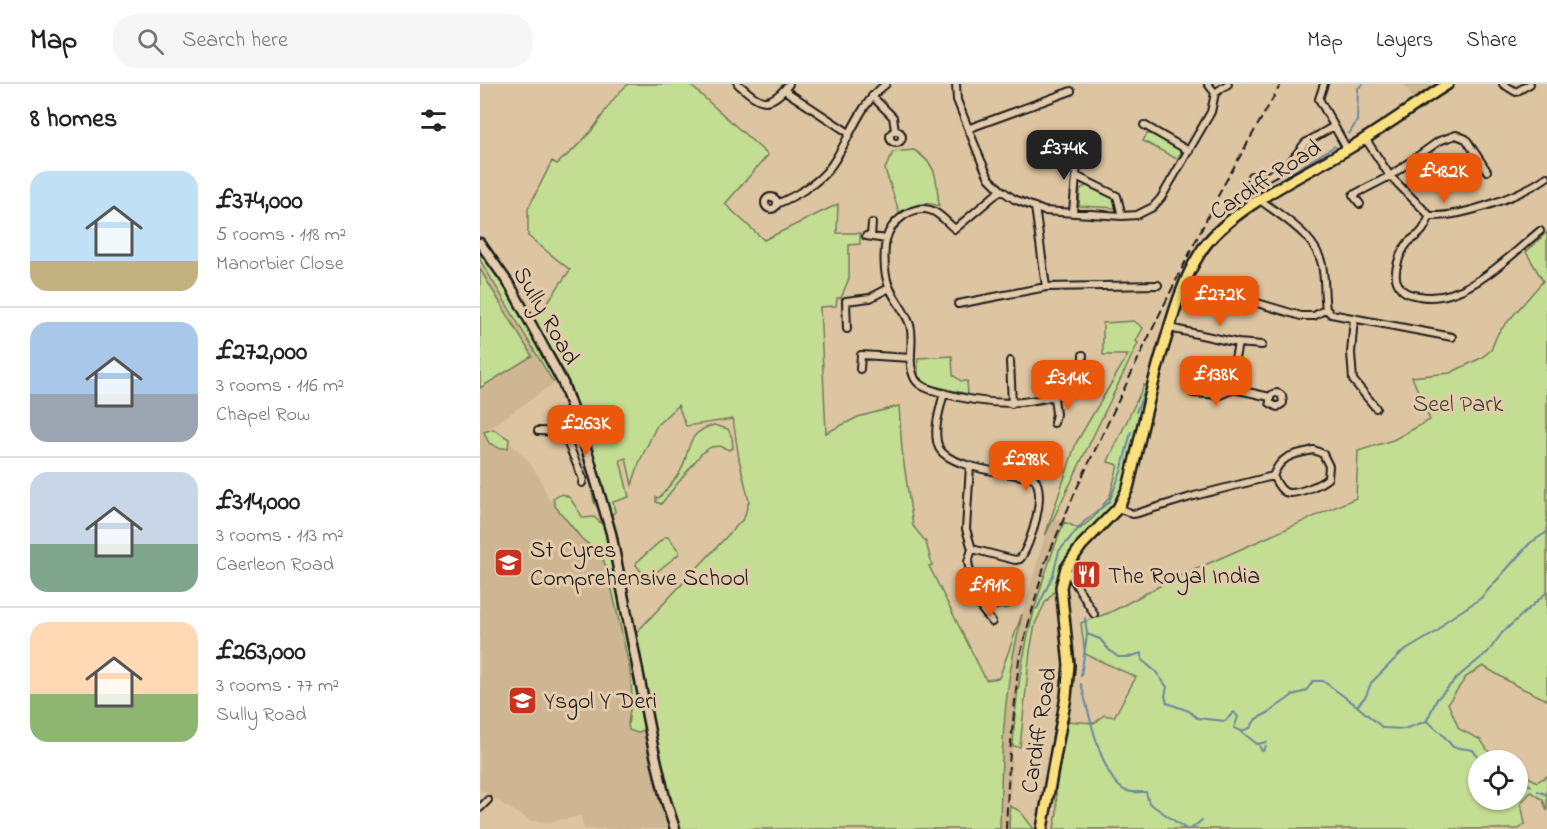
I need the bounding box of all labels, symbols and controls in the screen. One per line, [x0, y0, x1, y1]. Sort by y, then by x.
search box [113, 14, 533, 68]
text: Map [30, 21, 77, 62]
icon: search [134, 25, 167, 58]
text: Search here [182, 25, 288, 57]
text: Map [1307, 26, 1343, 56]
text: Layers [1376, 26, 1433, 56]
text: Share [1466, 26, 1517, 56]
text: 8 homes [30, 101, 117, 139]
icon: filters [417, 104, 450, 137]
pin: £374K [1022, 130, 1106, 181]
street label: Cardiff Road [1204, 132, 1329, 230]
text: £374K [1040, 135, 1088, 164]
pin: £482K [1402, 153, 1486, 204]
text: £482K [1420, 158, 1468, 187]
text: £374,000 [216, 183, 303, 221]
icon: home [78, 195, 150, 267]
text: 5 rooms · 118 m² [216, 221, 346, 250]
text: Manorbier Close [216, 250, 344, 279]
street label: Sully Road [502, 260, 587, 373]
pin: £272K [1178, 276, 1262, 327]
text: £272K [1195, 281, 1245, 310]
text: £272,000 [216, 334, 307, 372]
icon: home [78, 346, 150, 418]
pin: £138K [1174, 356, 1258, 407]
pin: £314K [1026, 360, 1110, 411]
text: £138K [1194, 361, 1238, 390]
text: £314K [1045, 365, 1091, 394]
text: 3 rooms · 116 m² [216, 372, 344, 401]
park label: Seel Park [1413, 388, 1504, 423]
text: Chapel Row [216, 401, 310, 430]
pin: £263K [544, 405, 628, 456]
text: £263K [561, 410, 611, 439]
pin: £298K [984, 441, 1068, 492]
text: £298K [1003, 446, 1049, 475]
text: £314,000 [216, 484, 300, 522]
icon: home [78, 496, 150, 568]
text: 3 rooms · 113 m² [216, 522, 344, 551]
place label: St Cyres Comprehensive School [530, 534, 749, 597]
school or university icon: St Cyres Comprehensive School [493, 547, 525, 579]
text: Caerleon Road [216, 551, 334, 580]
restaurant icon: The Royal India [1071, 559, 1103, 591]
place label: The Royal India [1108, 560, 1260, 596]
pin: £191K [948, 567, 1032, 618]
text: £191K [969, 572, 1011, 601]
text: £263,000 [216, 634, 306, 672]
icon: home [78, 646, 150, 718]
street label: Cardiff Road [1013, 665, 1068, 796]
text: 3 rooms · 77 m² [216, 672, 339, 701]
school or university icon: Ysgol Y Deri [507, 684, 539, 716]
place label: Ysgol Y Deri [544, 685, 657, 720]
text: Sully Road [216, 701, 307, 730]
map controls [1468, 750, 1528, 810]
button: locate [1468, 750, 1528, 810]

